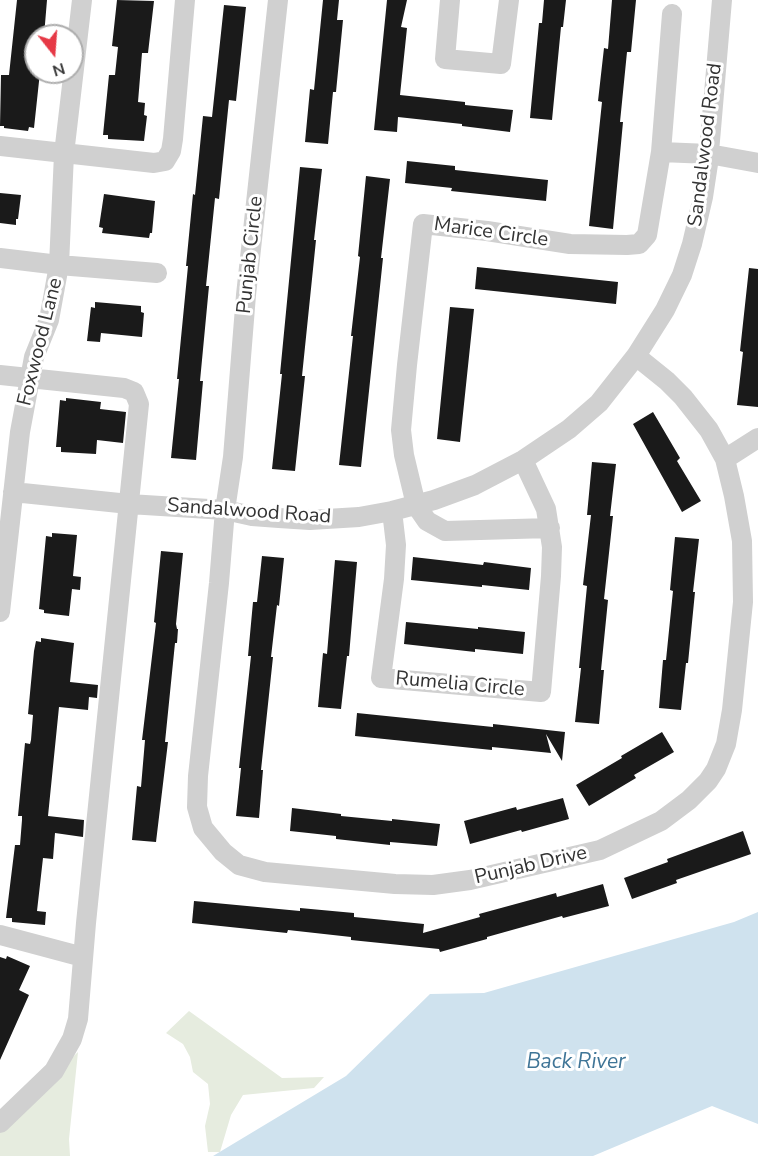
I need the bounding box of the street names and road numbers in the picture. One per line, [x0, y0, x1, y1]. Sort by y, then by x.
street label: Sandalwood Road [684, 62, 728, 228]
street label: Punjab Circle [233, 195, 269, 315]
street label: Marice Circle [432, 213, 550, 253]
street label: Foxwood Lane [14, 276, 68, 408]
street label: Sandalwood Road [166, 494, 332, 530]
street label: Rumelia Circle [394, 667, 526, 703]
street label: Punjab Drive [472, 841, 590, 891]

